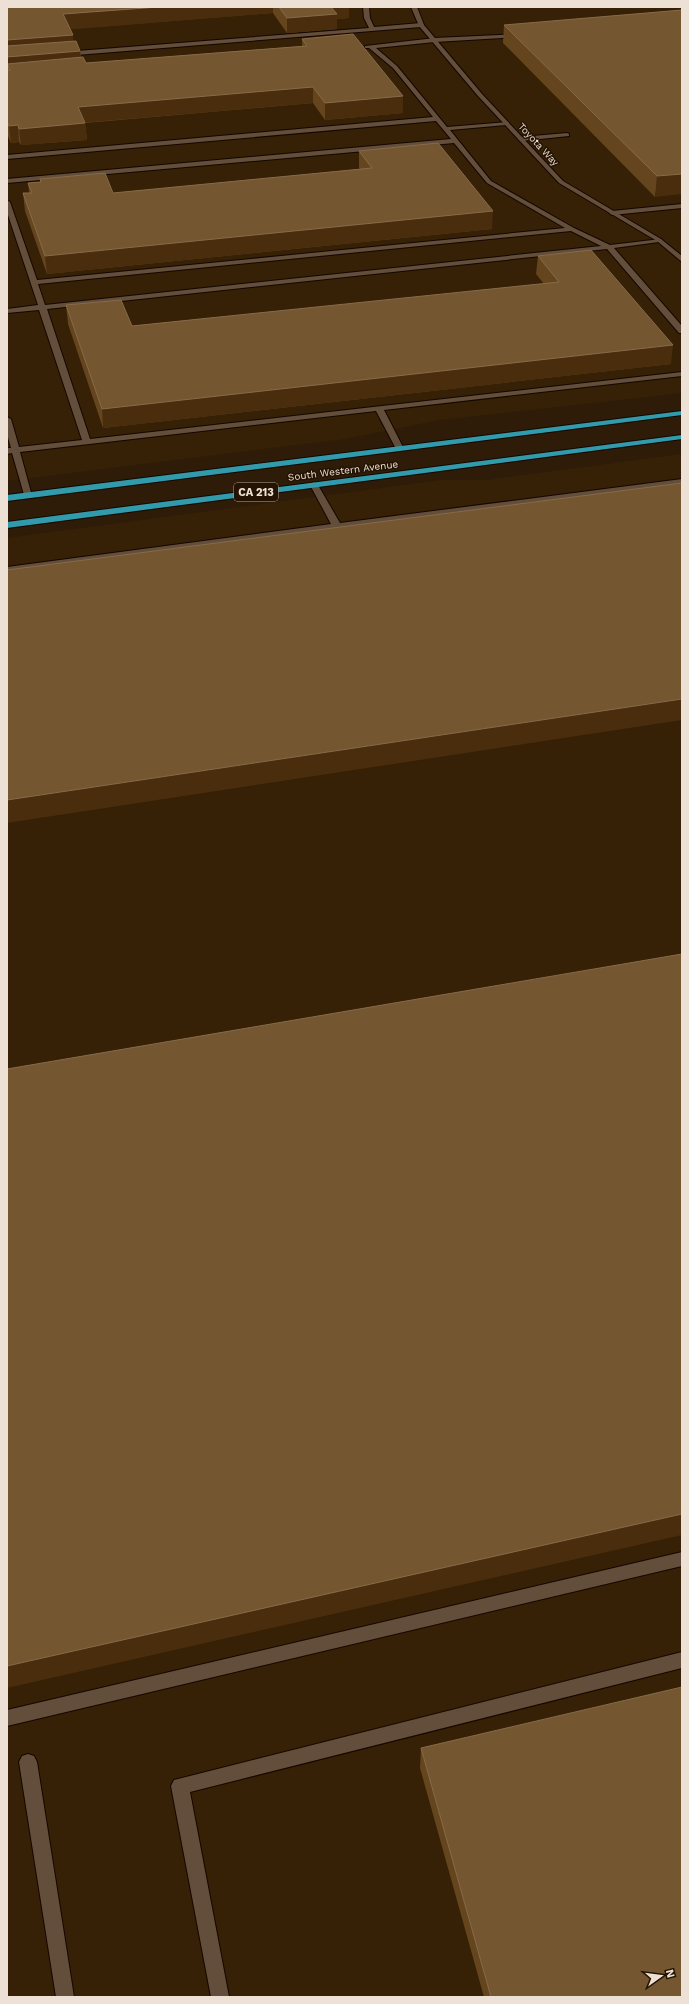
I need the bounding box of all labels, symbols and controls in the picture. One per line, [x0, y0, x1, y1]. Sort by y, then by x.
street label: Toyota Way [516, 121, 562, 169]
street label: South Western Avenue [287, 458, 399, 483]
road number: CA 213 [234, 483, 278, 501]
north arrow [641, 1956, 681, 1996]
text: N [663, 1968, 678, 1979]

